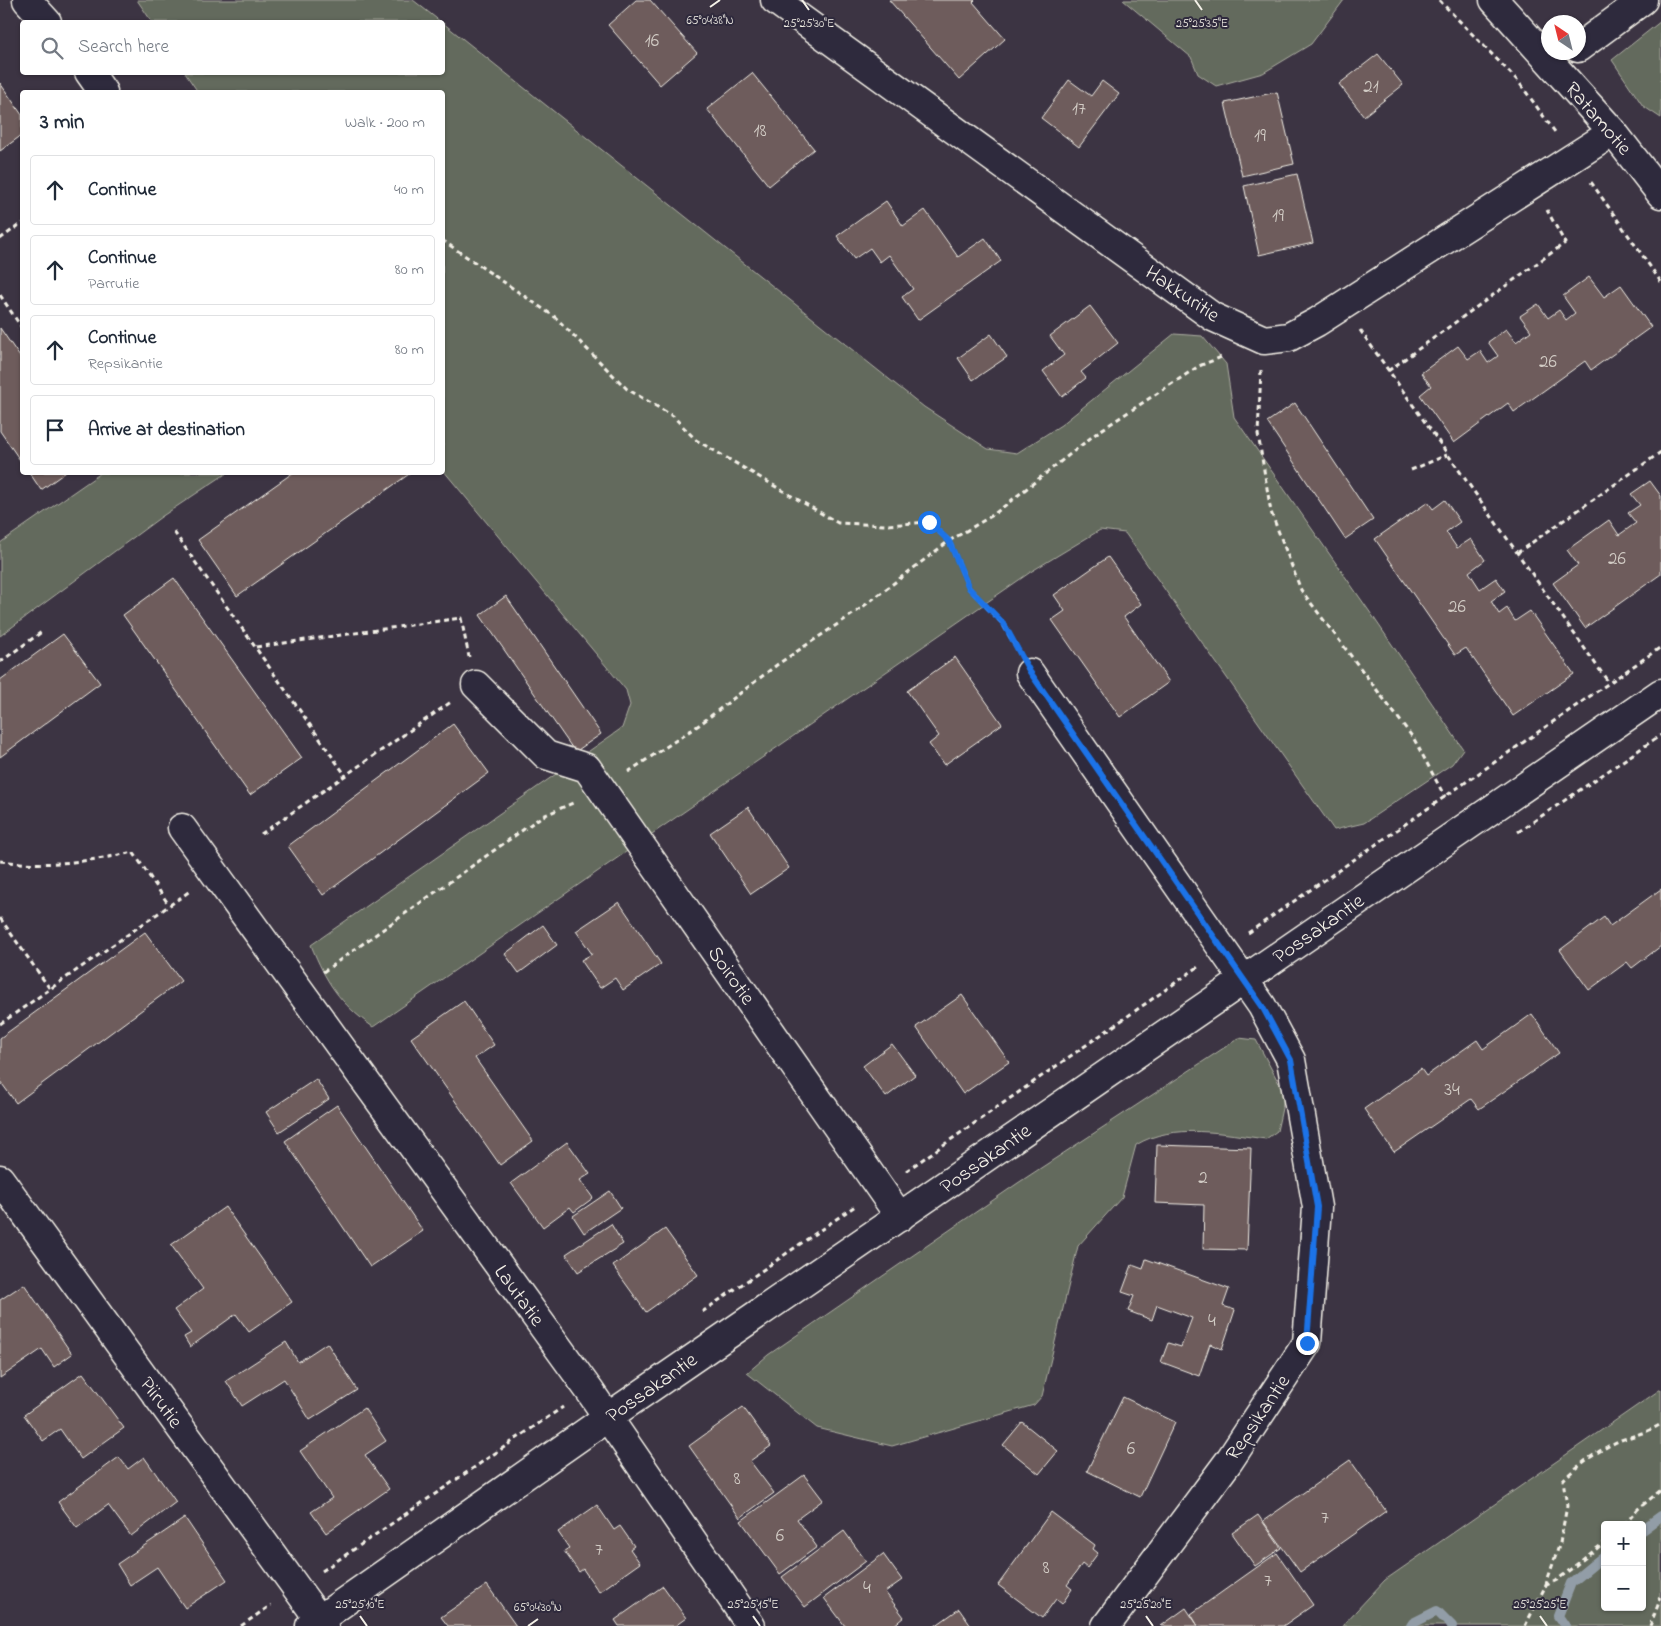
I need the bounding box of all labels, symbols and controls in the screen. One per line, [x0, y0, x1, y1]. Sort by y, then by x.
text: 65°04'38"N [686, 12, 734, 30]
text: 25°25'30"E [784, 15, 834, 33]
text: 25°25'35"E [1176, 15, 1228, 33]
north arrow [1541, 15, 1586, 60]
search box [20, 20, 445, 75]
house number: 16 [645, 28, 659, 55]
icon: search [38, 34, 66, 62]
text: Search here [78, 34, 169, 61]
house number: 21 [1363, 74, 1379, 101]
street label: Ratamotie [1557, 76, 1638, 163]
house number: 17 [1072, 96, 1086, 123]
text: 3 min [40, 108, 84, 138]
text: Walk · 200 m [345, 111, 425, 135]
house number: 18 [753, 118, 767, 145]
house number: 19 [1254, 123, 1266, 150]
icon: ahead [41, 176, 69, 204]
text: Continue [88, 177, 156, 204]
text: 40 m [394, 178, 424, 202]
house number: 19 [1272, 203, 1284, 230]
text: Continue [88, 245, 156, 272]
icon: ahead [41, 256, 69, 284]
text: 80 m [395, 258, 424, 282]
street label: Hakkuritie [1138, 259, 1226, 331]
text: Parrutie [88, 272, 139, 296]
text: Continue [88, 325, 156, 352]
icon: ahead [41, 336, 69, 364]
text: 80 m [395, 338, 424, 362]
house number: 26 [1539, 349, 1557, 376]
text: Repsikantie [88, 352, 163, 376]
icon: arrive [41, 416, 69, 444]
text: Arrive at destination [88, 417, 245, 444]
route start [918, 511, 941, 534]
house number: 26 [1608, 546, 1626, 573]
house number: 26 [1448, 594, 1466, 621]
street label: Possakantie [1267, 887, 1372, 972]
street label: Soirotie [699, 941, 762, 1012]
house number: 34 [1444, 1077, 1460, 1104]
street label: Possakantie [934, 1117, 1039, 1202]
house number: 2 [1198, 1165, 1208, 1192]
street label: Lautatie [486, 1259, 551, 1334]
house number: 4 [1208, 1308, 1216, 1335]
route end [1296, 1332, 1319, 1355]
street label: Possakantie [600, 1346, 705, 1431]
street label: Repsikantie [1219, 1369, 1299, 1467]
street label: Piirutie [131, 1371, 190, 1436]
house number: 6 [1127, 1436, 1135, 1463]
house number: 8 [733, 1466, 741, 1493]
house number: 7 [1321, 1505, 1329, 1532]
map controls [1601, 1521, 1646, 1611]
button: + [1601, 1521, 1646, 1566]
house number: 6 [776, 1523, 784, 1550]
house number: 7 [595, 1537, 603, 1564]
house number: 8 [1042, 1555, 1050, 1582]
button: − [1601, 1566, 1646, 1611]
house number: 7 [1264, 1568, 1272, 1595]
house number: 4 [863, 1575, 871, 1602]
text: 25°25'10"E [335, 1596, 385, 1614]
text: 25°25'15"E [728, 1596, 778, 1614]
text: 25°25'20"E [1120, 1596, 1172, 1614]
text: 25°25'25"E [1513, 1596, 1567, 1614]
text: 65°04'30"N [514, 1599, 562, 1617]

